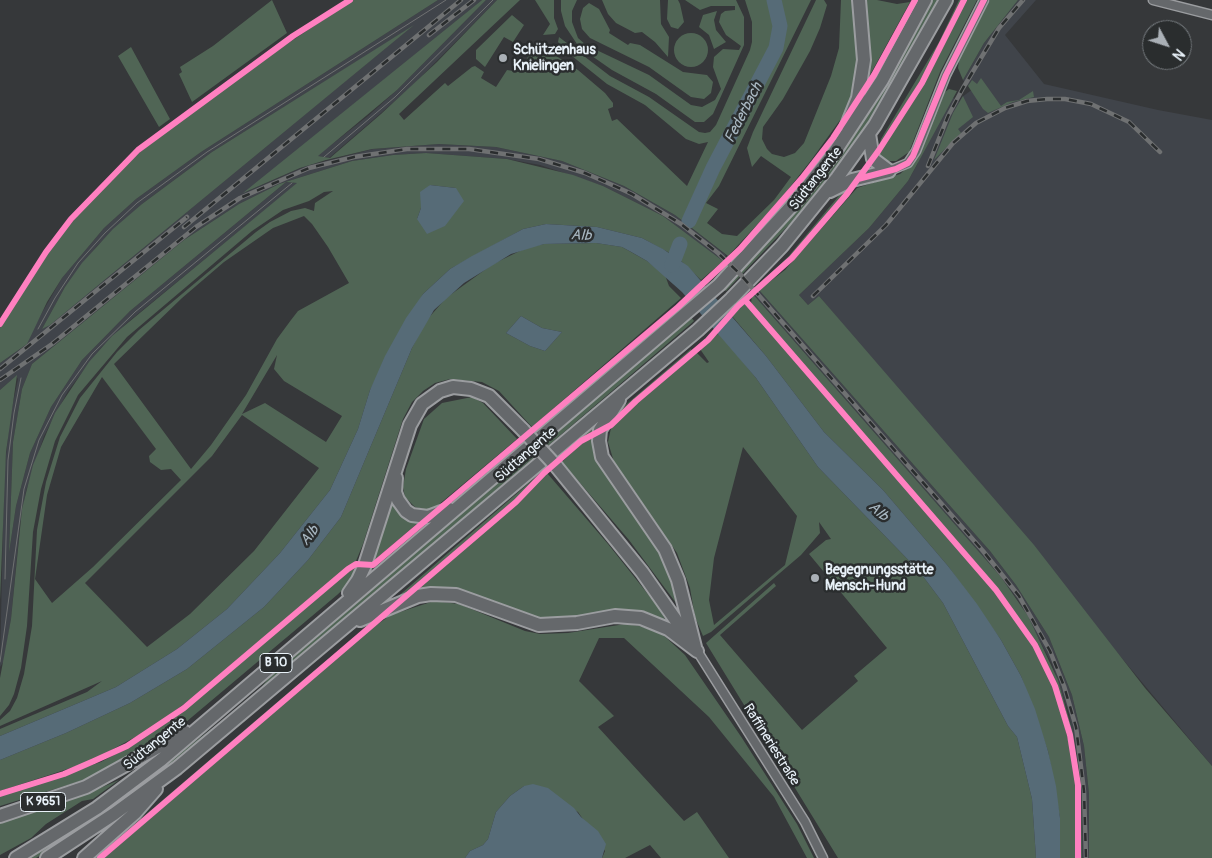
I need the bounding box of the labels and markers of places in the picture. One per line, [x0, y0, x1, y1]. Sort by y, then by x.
place label: Schützenhaus Knielingen [513, 42, 596, 74]
marker: Schützenhaus Knielingen [497, 52, 509, 64]
place label: Begegnungsstätte Mensch-Hund [825, 562, 934, 594]
marker: Begegnungsstätte Mensch-Hund [809, 572, 821, 584]

